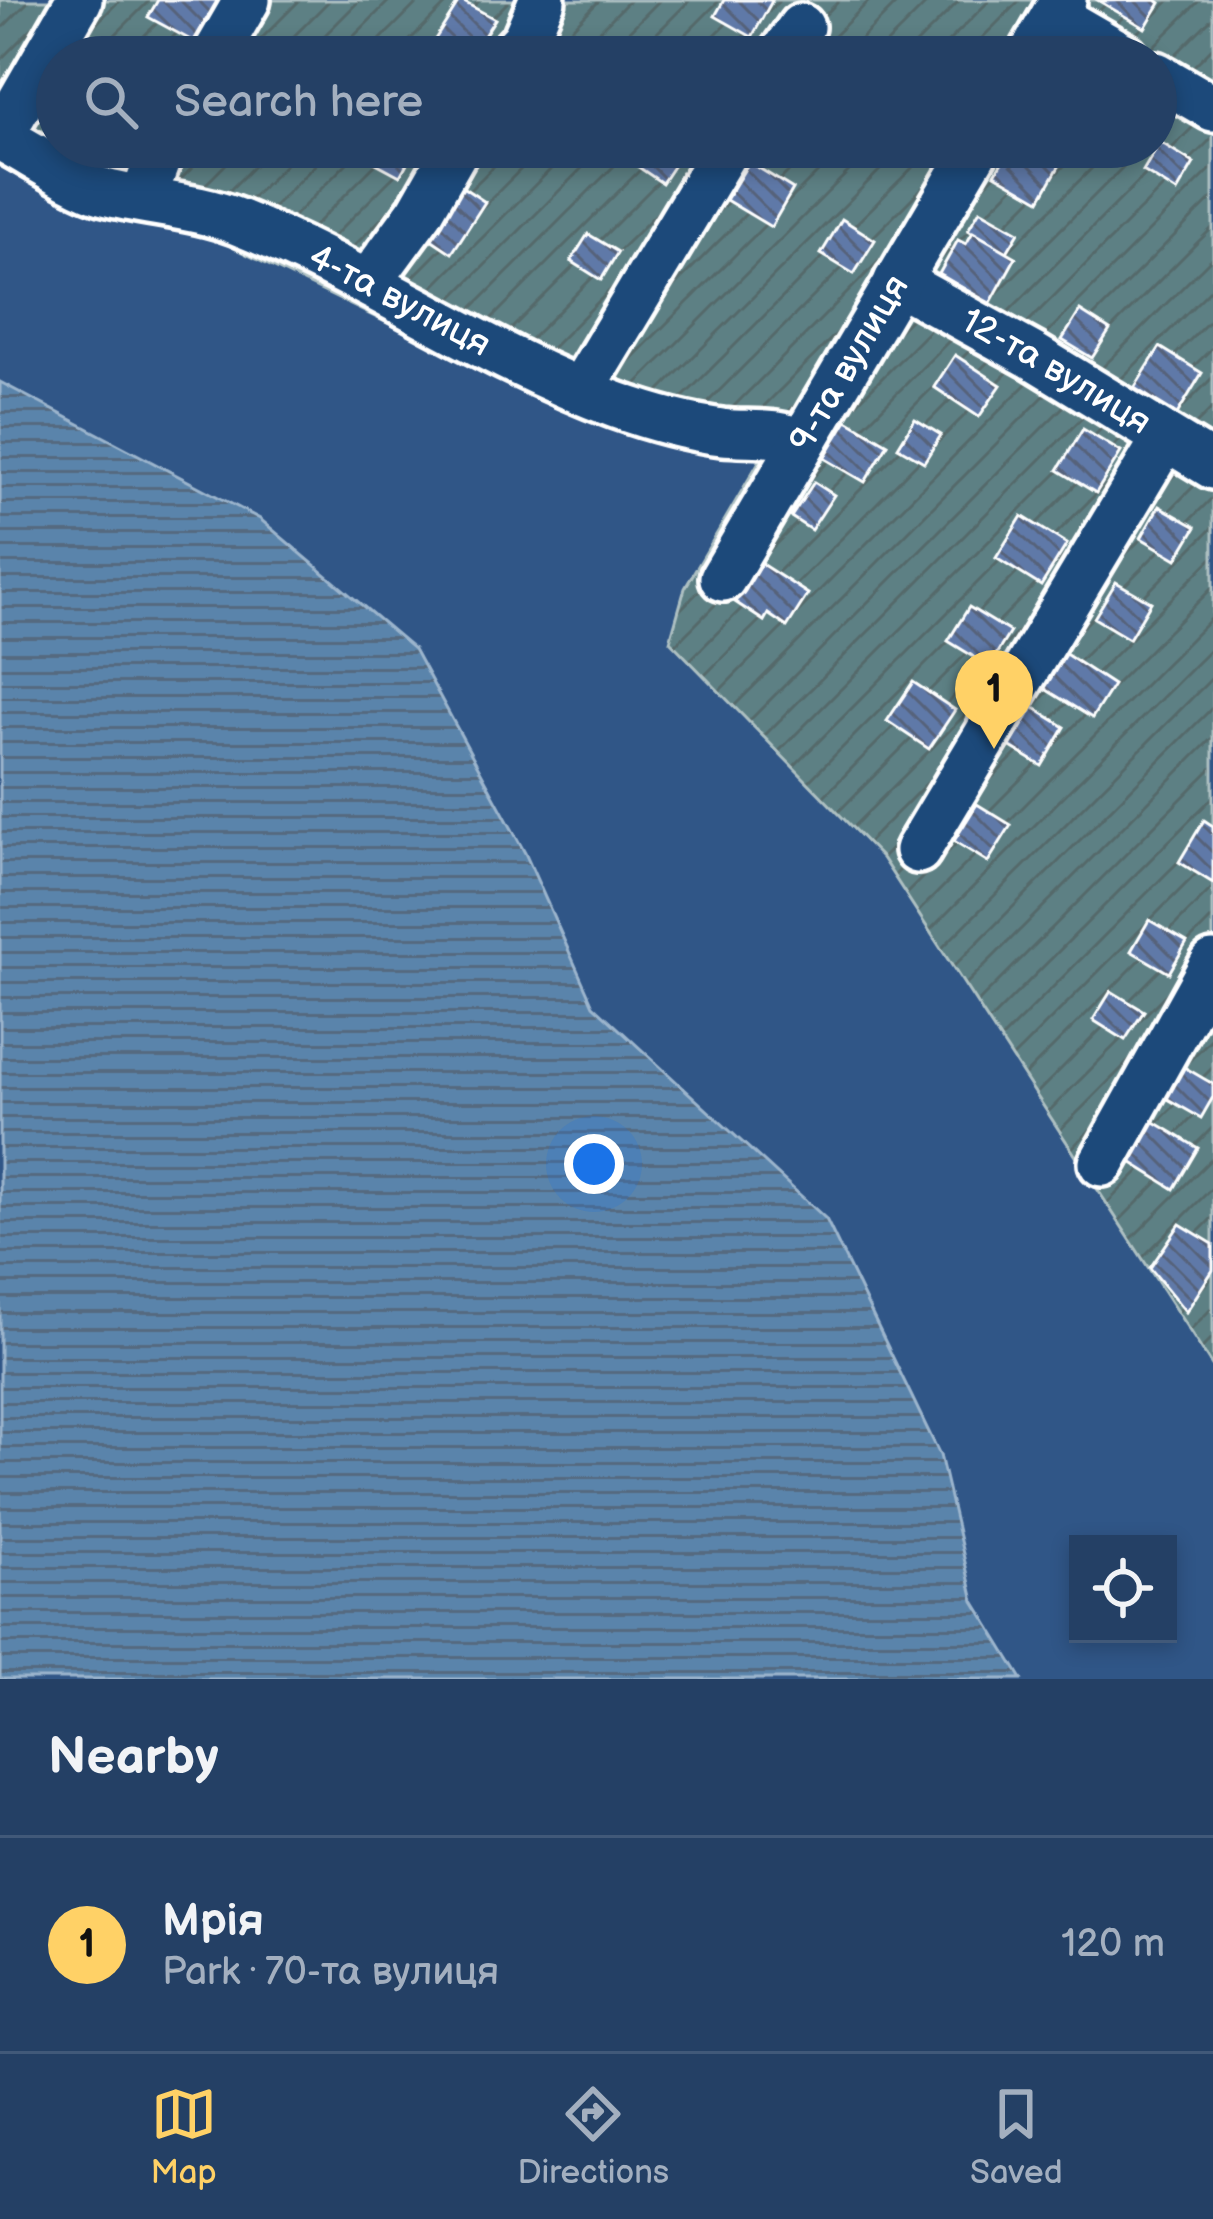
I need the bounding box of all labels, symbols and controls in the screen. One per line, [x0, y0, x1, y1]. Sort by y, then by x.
search box [36, 36, 1177, 168]
icon: search [78, 69, 144, 135]
text: Search here [174, 75, 423, 130]
street label: 4-та вулиця [302, 235, 498, 366]
street label: 9-та вулиця [781, 267, 918, 460]
street label: 12-та вулиця [954, 299, 1159, 444]
pin: 1 [955, 650, 1033, 749]
your location [564, 1134, 624, 1194]
map controls [1069, 1535, 1177, 1643]
button: locate [1069, 1535, 1177, 1643]
text: Nearby [48, 1727, 219, 1788]
text: Мрія [162, 1894, 264, 1949]
text: 1 [79, 1921, 95, 1968]
text: 120 m [1061, 1921, 1165, 1968]
text: Park · 70-та вулиця [162, 1949, 499, 1996]
tab: Map [150, 2081, 217, 2193]
tab: Directions [517, 2081, 669, 2193]
tab: Saved [970, 2081, 1063, 2193]

